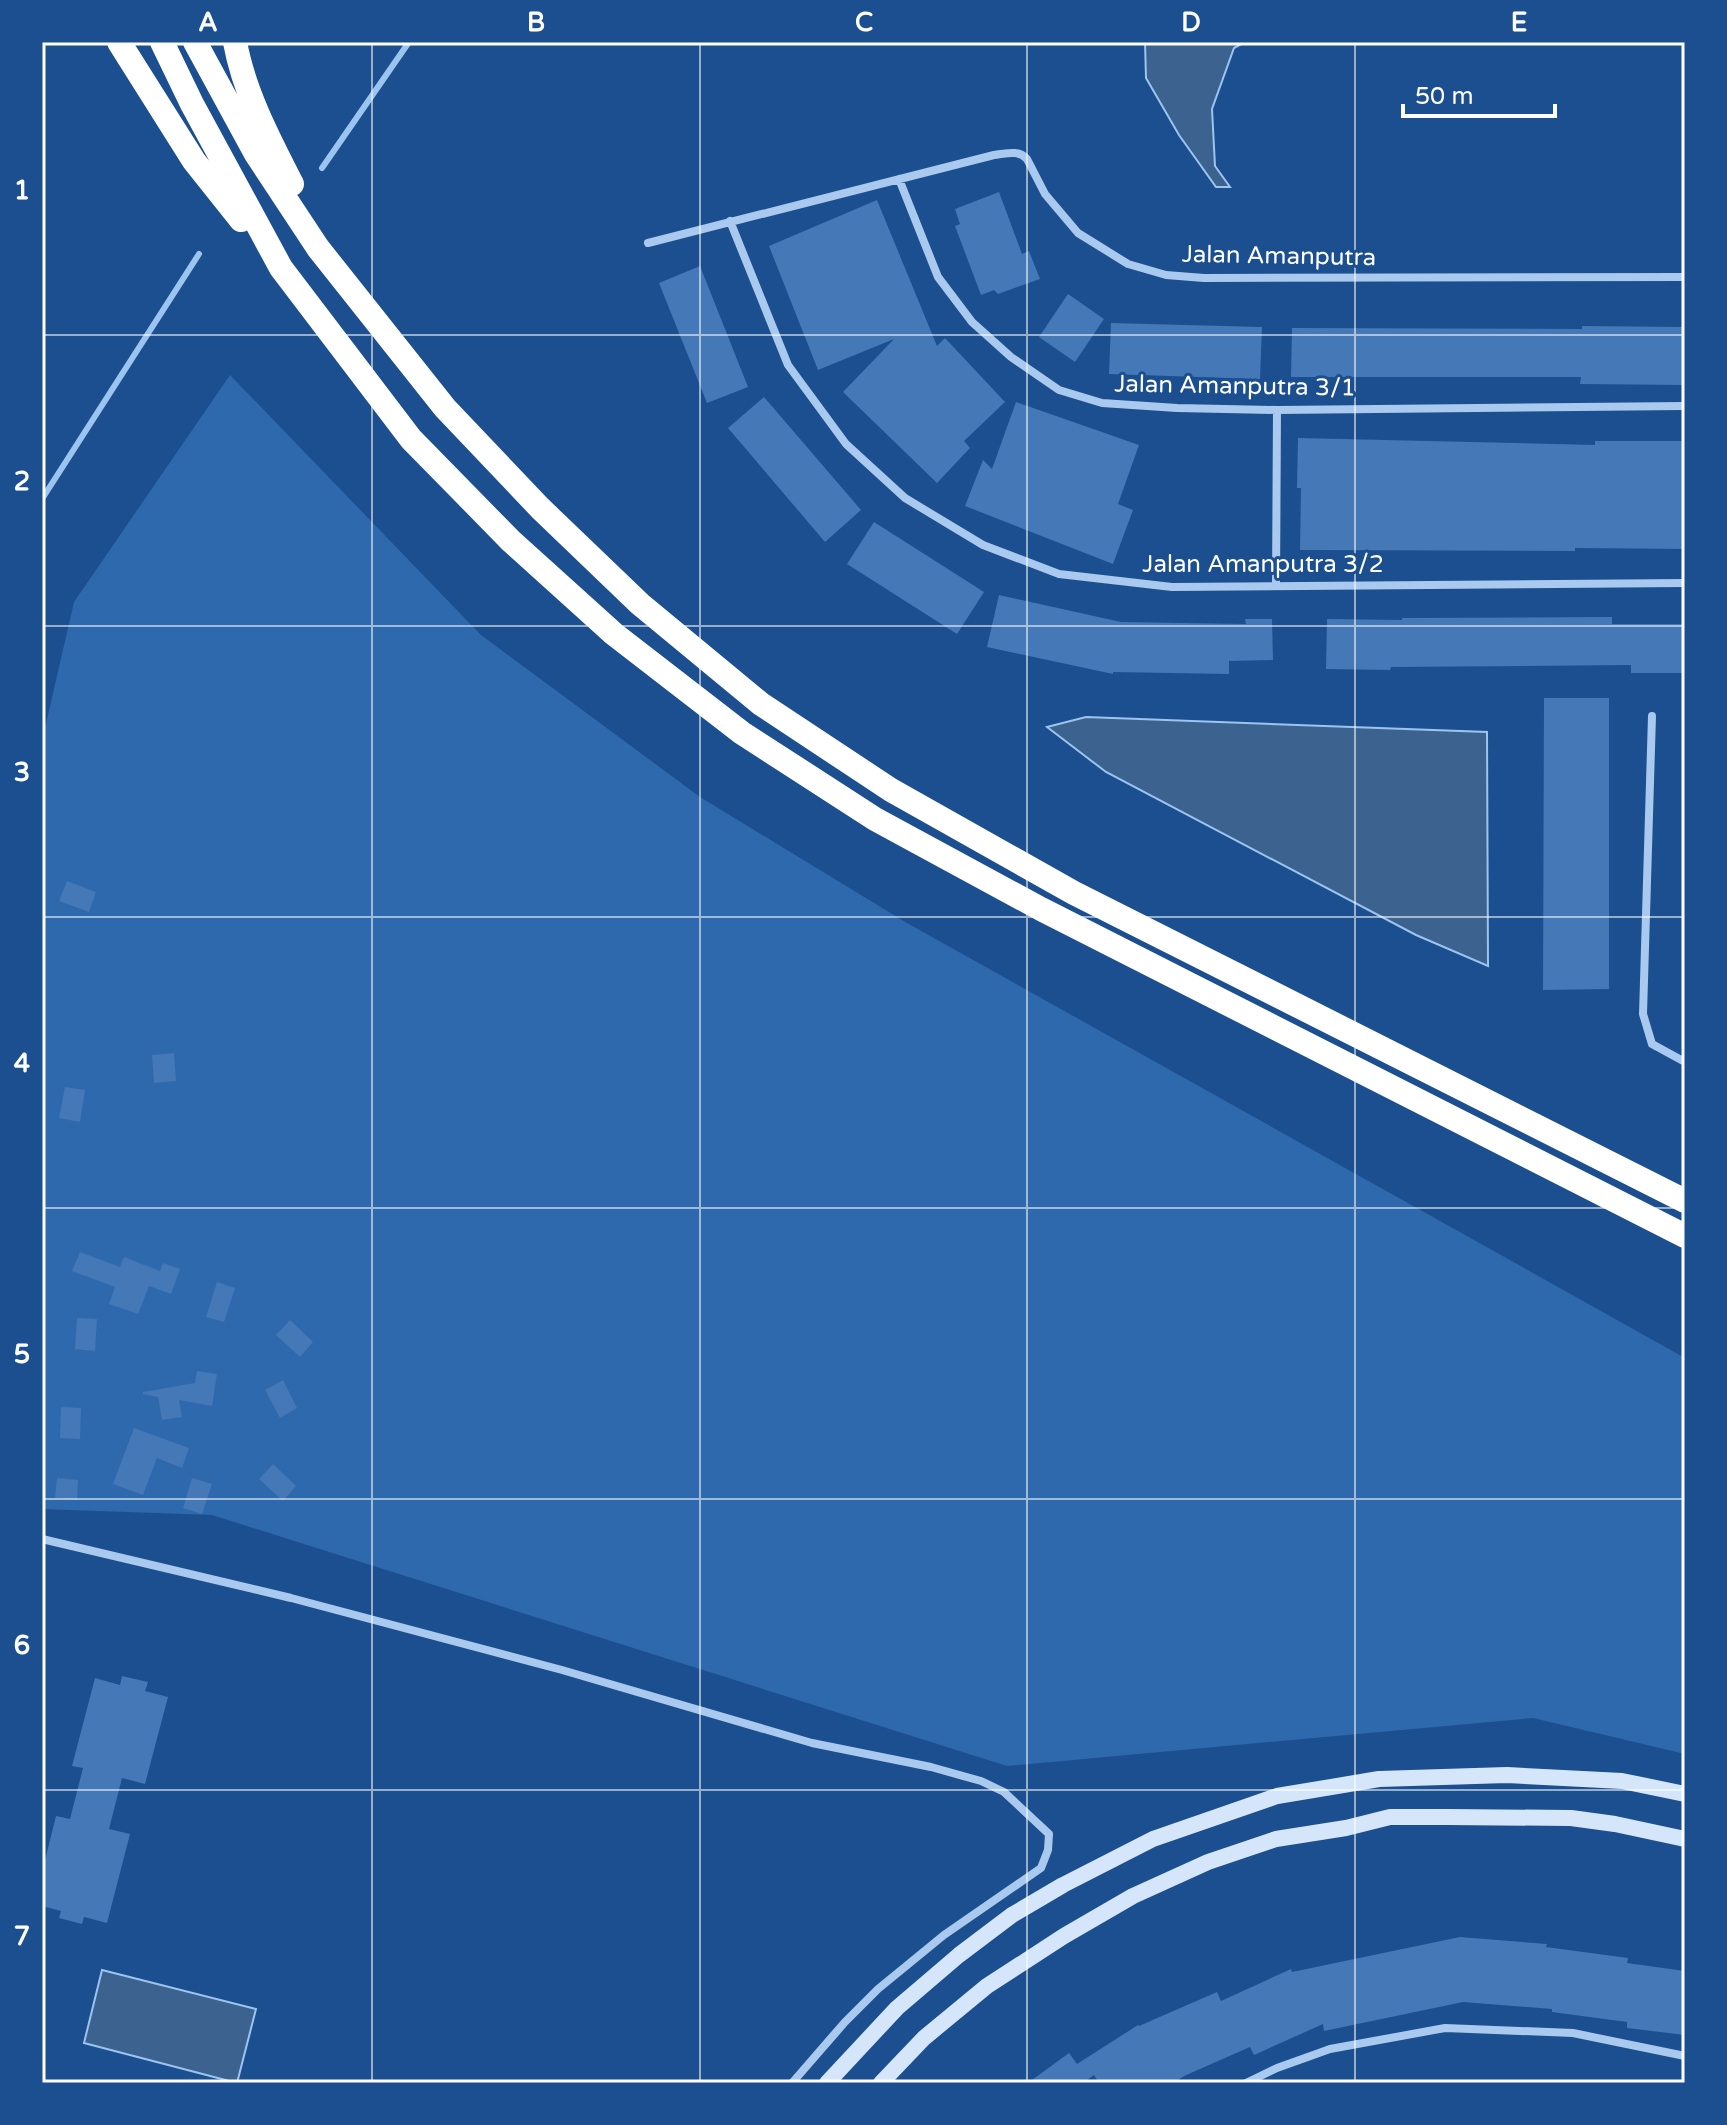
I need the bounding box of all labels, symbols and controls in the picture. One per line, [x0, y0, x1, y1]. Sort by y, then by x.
text: A [198, 7, 218, 38]
text: B [527, 7, 545, 38]
text: C [855, 7, 873, 38]
text: D [1181, 7, 1201, 38]
text: E [1511, 7, 1527, 38]
scale bar [1403, 68, 1555, 118]
text: 50 m [1415, 82, 1473, 111]
text: 1 [14, 175, 30, 206]
street label: Jalan Amanputra [1182, 240, 1376, 272]
street label: Jalan Amanputra 3/1 [1114, 369, 1356, 403]
text: 2 [14, 466, 30, 497]
street label: Jalan Amanputra 3/2 [1142, 550, 1384, 579]
text: 3 [14, 757, 30, 788]
text: 4 [14, 1048, 30, 1079]
text: 5 [14, 1339, 30, 1370]
text: 6 [14, 1630, 30, 1661]
text: 7 [14, 1921, 30, 1952]

